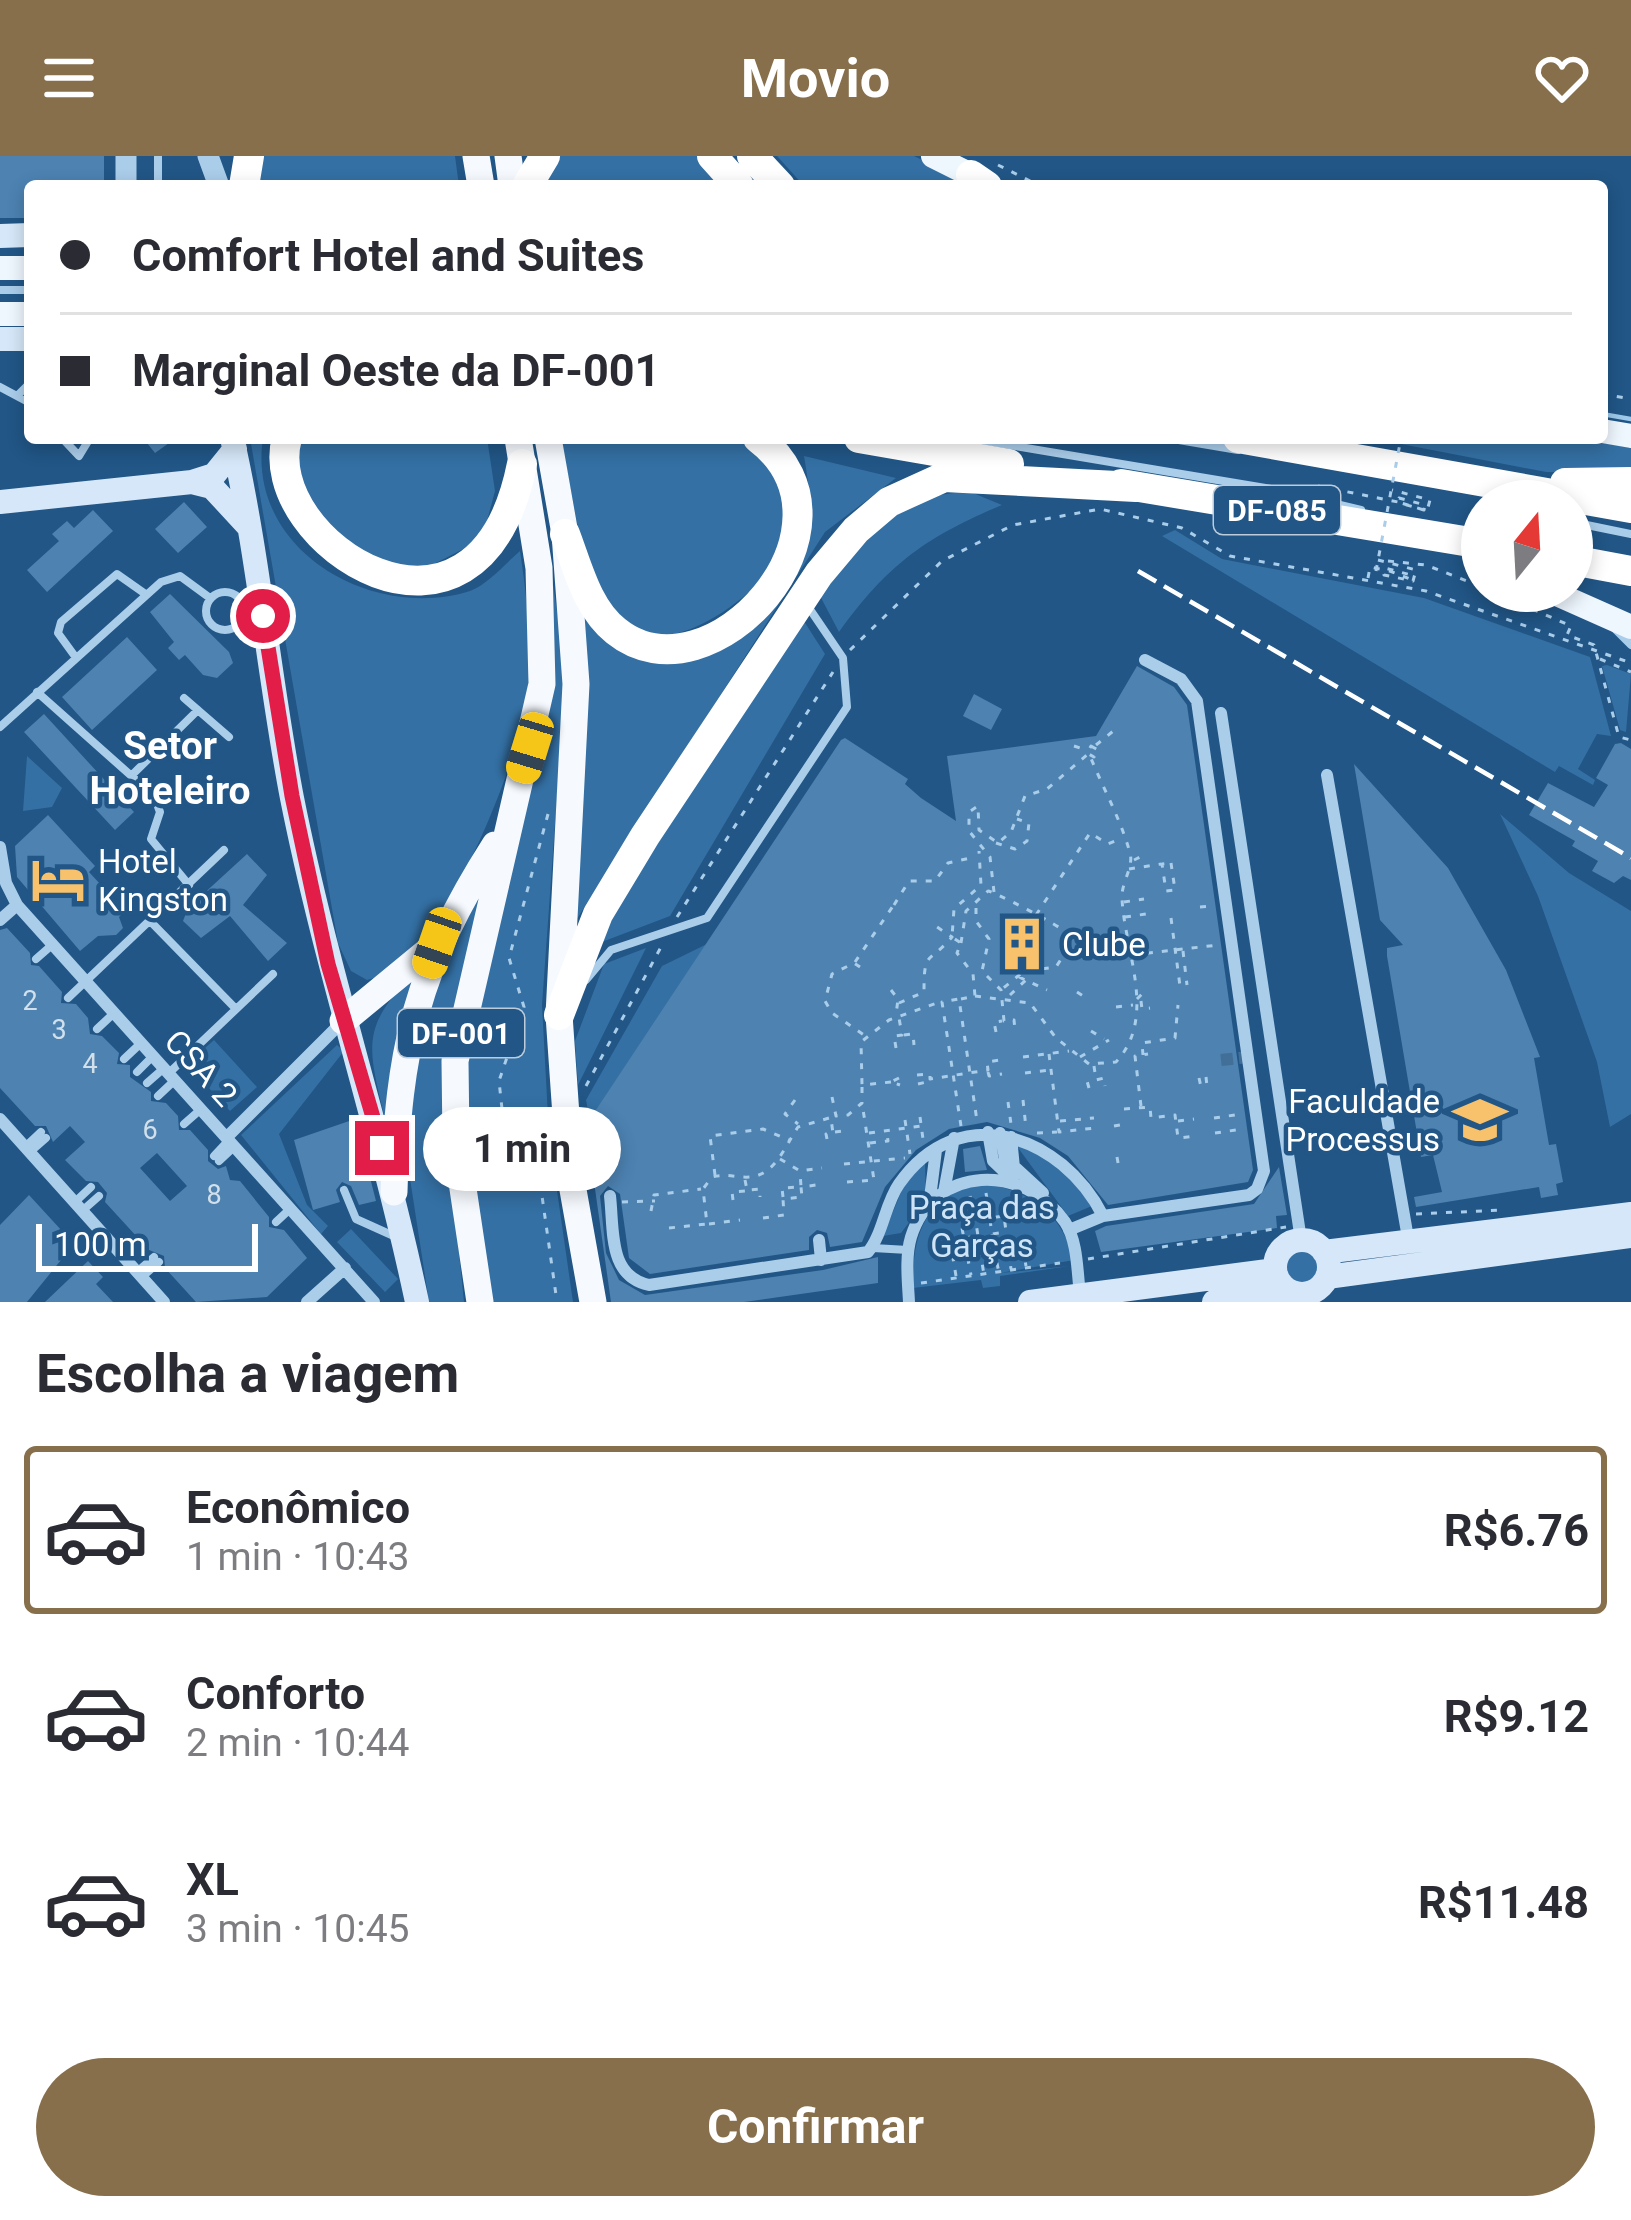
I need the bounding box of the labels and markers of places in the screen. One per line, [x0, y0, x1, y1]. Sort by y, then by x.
place label: Hotel Kingston [98, 842, 228, 919]
hotel icon: Hotel Kingston [29, 851, 87, 909]
building icon: Clube [993, 915, 1051, 973]
place label: Clube [1062, 925, 1146, 964]
place label: Faculdade Processus [1285, 1082, 1440, 1159]
school or university icon: Faculdade Processus [1451, 1091, 1509, 1149]

